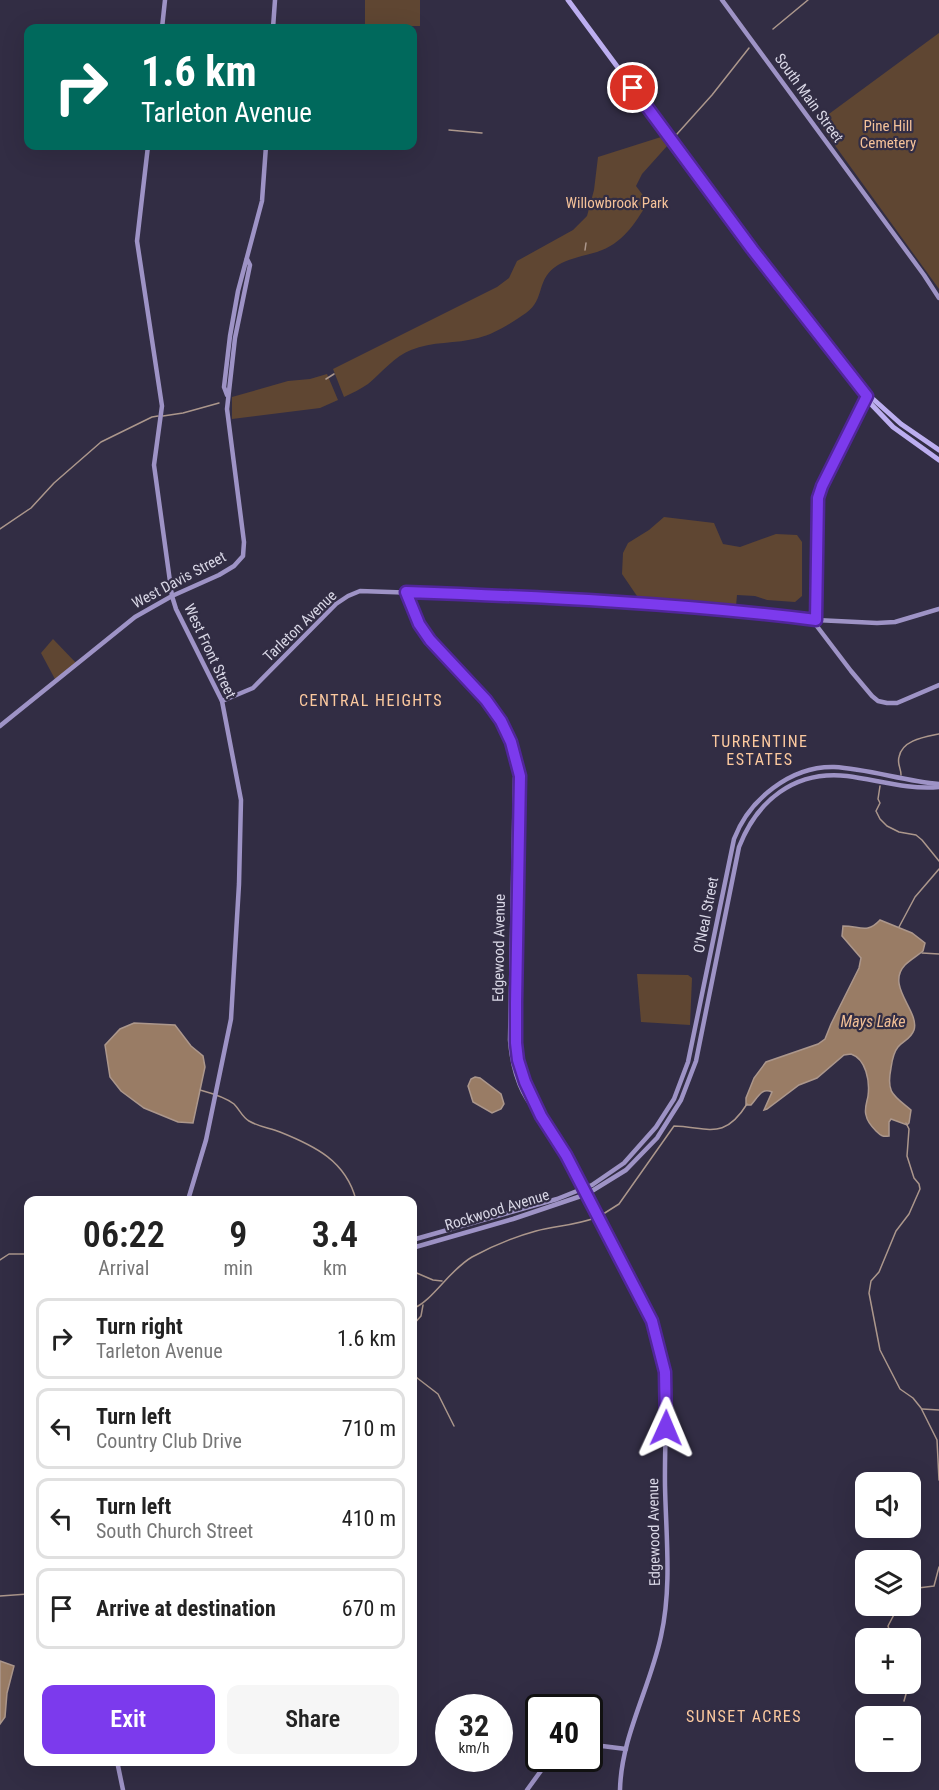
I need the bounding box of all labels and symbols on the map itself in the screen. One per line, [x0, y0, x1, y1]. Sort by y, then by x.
street label: South Main Street [771, 50, 847, 146]
pin [607, 62, 658, 113]
park label: Pine Hill Cemetery [860, 117, 916, 152]
park label: Willowbrook Park [566, 194, 669, 212]
street label: West Davis Street [129, 548, 229, 612]
street label: Tarleton Avenue [260, 587, 340, 665]
street label: West Front Street [180, 601, 240, 701]
district label: CENTRAL HEIGHTS [299, 691, 443, 710]
district label: TURRENTINE ESTATES [711, 732, 809, 769]
street label: O'Neal Street [690, 875, 722, 955]
street label: Edgewood Avenue [489, 894, 509, 1002]
water label: Mays Lake [840, 1012, 906, 1031]
street label: Rockwood Avenue [443, 1186, 551, 1234]
position arrow [634, 1396, 698, 1460]
street label: Edgewood Avenue [644, 1478, 664, 1586]
speed limit sign: 40 [525, 1694, 603, 1772]
district label: SUNSET ACRES [686, 1707, 802, 1726]

